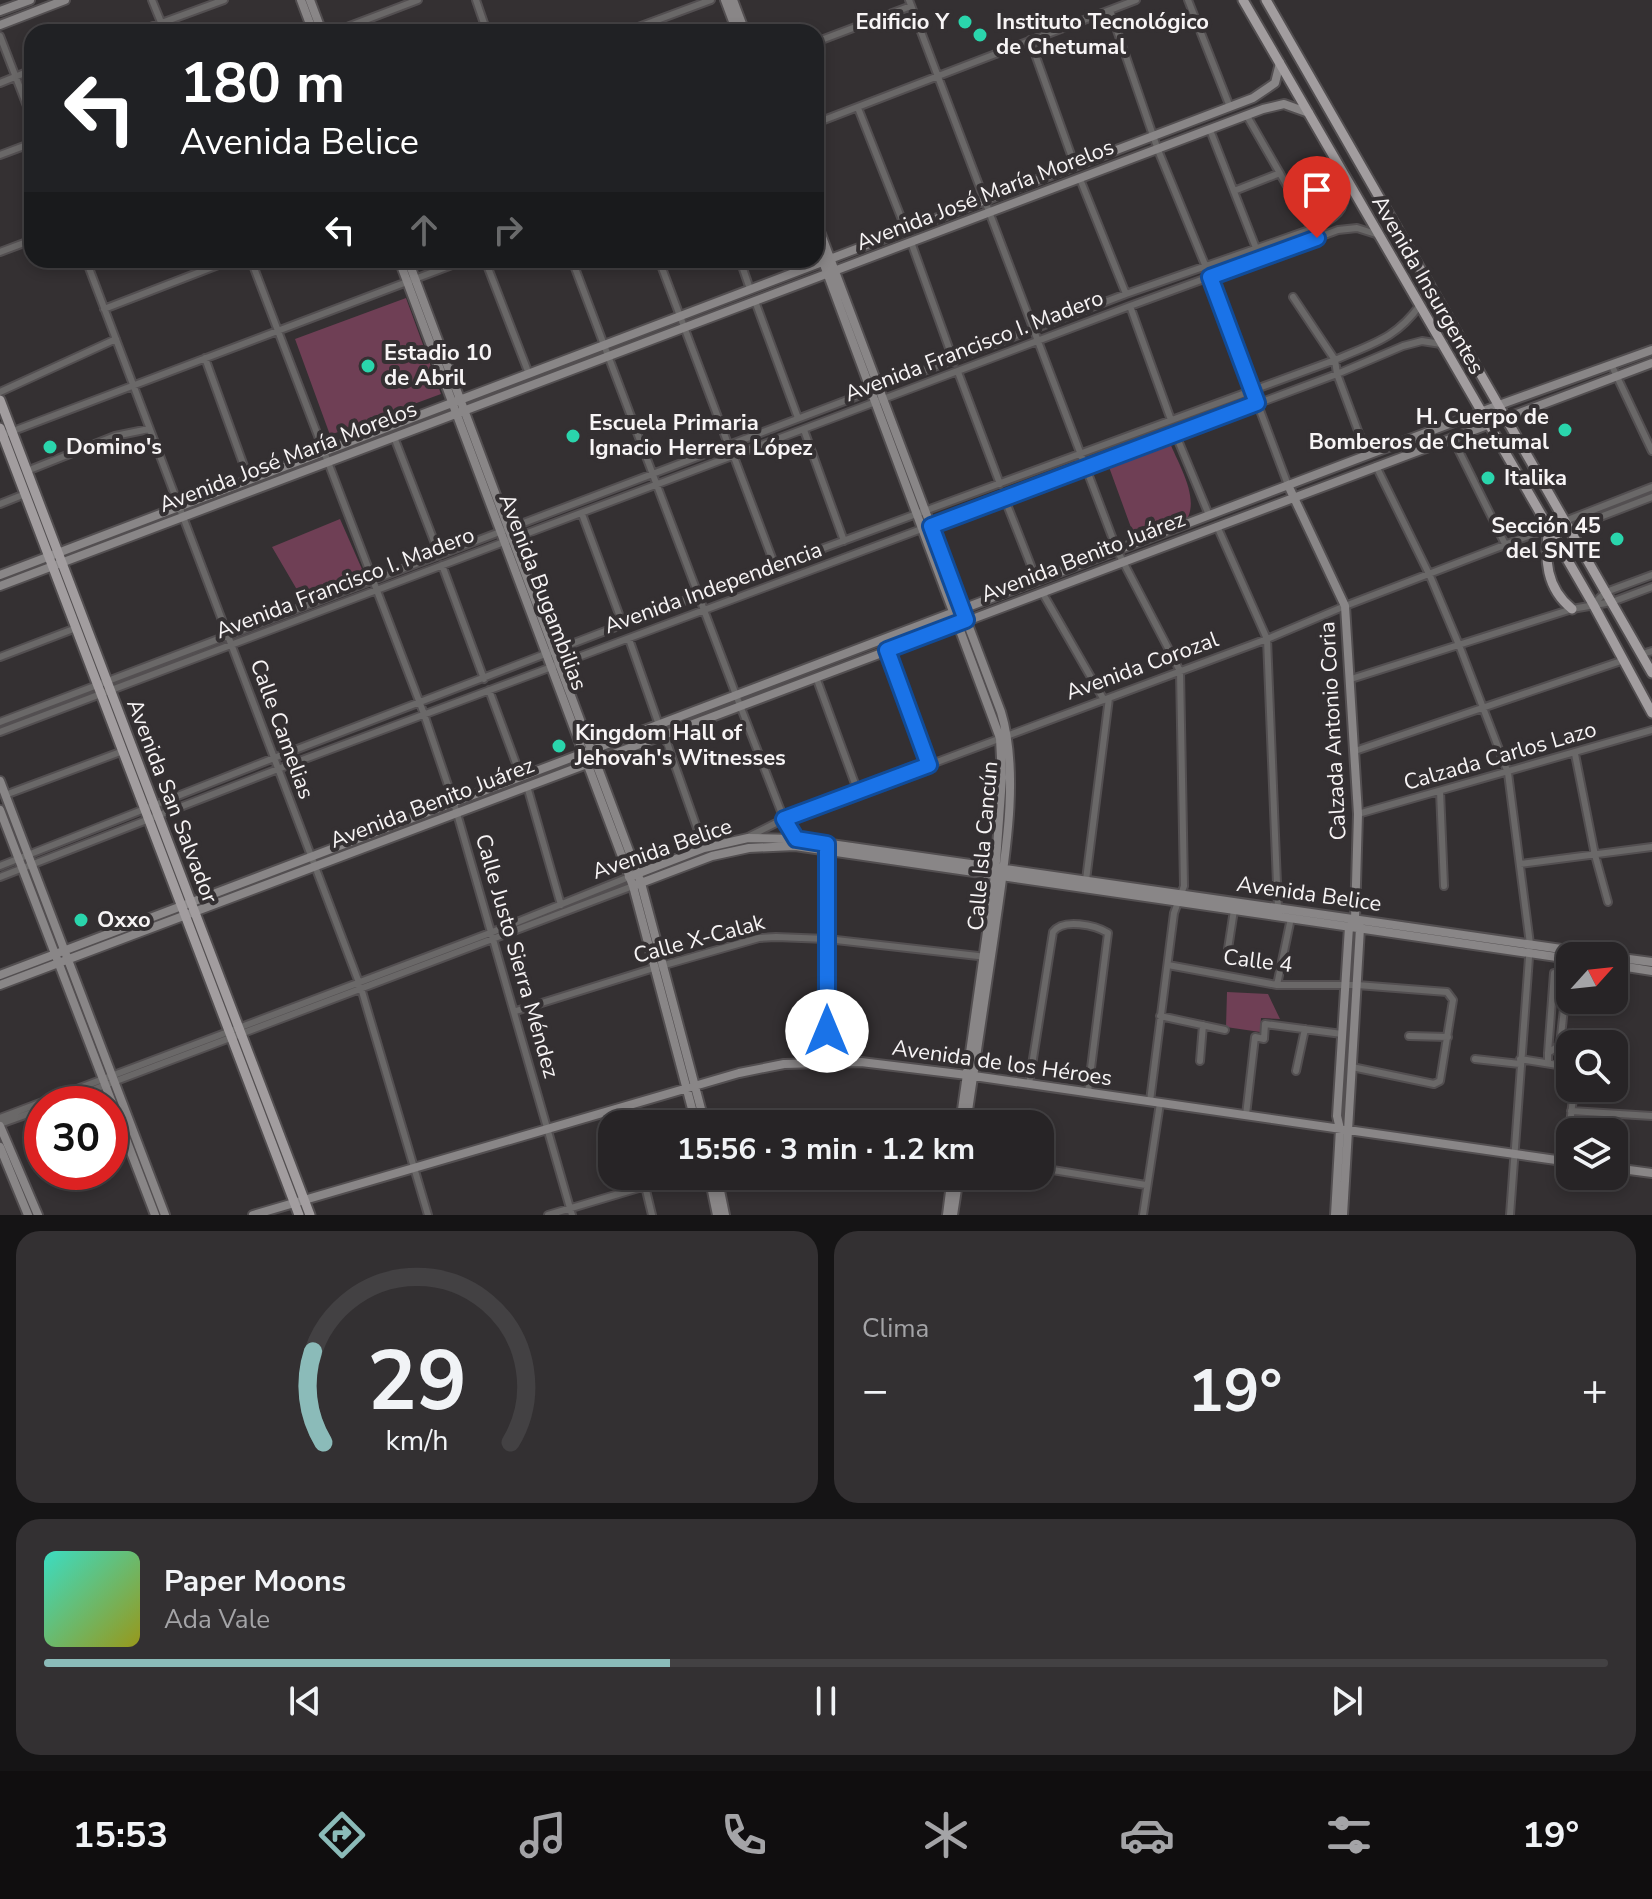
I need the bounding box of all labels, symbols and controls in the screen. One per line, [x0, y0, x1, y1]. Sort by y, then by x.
place label: Edificio Y [855, 7, 950, 37]
place label: Instituto Tecnológico de Chetumal [996, 7, 1209, 62]
marker: Edificio Y [956, 13, 974, 31]
marker: Instituto Tecnológico de Chetumal [971, 26, 989, 44]
text: 180 m [180, 45, 345, 122]
icon: left [48, 56, 152, 160]
text: Avenida Belice [180, 118, 419, 167]
street label: Avenida José María Morelos [852, 132, 1118, 258]
pin [1283, 156, 1351, 238]
icon: arrive [1295, 168, 1339, 212]
street label: Avenida Insurgentes [1365, 190, 1491, 380]
icon: left [318, 208, 362, 252]
icon: ahead [402, 208, 446, 252]
icon: right [486, 208, 530, 252]
street label: Avenida Francisco I. Madero [840, 283, 1108, 409]
place label: Estadio 10 de Abril [384, 338, 492, 393]
marker: Estadio 10 de Abril [359, 357, 377, 375]
street label: Avenida José María Morelos [155, 394, 421, 520]
place label: H. Cuerpo de Bomberos de Chetumal [1309, 402, 1549, 457]
place label: Escuela Primaria Ignacio Herrera López [589, 408, 813, 463]
marker: H. Cuerpo de Bomberos de Chetumal [1556, 421, 1574, 439]
marker: Escuela Primaria Ignacio Herrera López [564, 427, 582, 445]
place label: Domino's [66, 432, 162, 462]
marker: Domino's [41, 438, 59, 456]
place label: Italika [1504, 463, 1567, 493]
marker: Italika [1479, 469, 1497, 487]
street label: Avenida Bugambilias [492, 489, 594, 695]
street label: Avenida Benito Juárez [977, 504, 1189, 610]
place label: Sección 45 del SNTE [1491, 511, 1601, 566]
street label: Avenida Francisco I. Madero [211, 520, 479, 646]
marker: Sección 45 del SNTE [1608, 530, 1626, 548]
street label: Avenida Independencia [600, 535, 826, 641]
street label: Calzada Antonio Coria [1312, 621, 1354, 841]
street label: Avenida Corozal [1061, 624, 1223, 708]
street label: Calle Camelias [243, 655, 321, 803]
street label: Avenida San Salvador [119, 695, 225, 908]
street label: Calzada Carlos Lazo [1400, 714, 1600, 798]
place label: Kingdom Hall of Jehovah's Witnesses [574, 718, 786, 773]
marker: Kingdom Hall of Jehovah's Witnesses [550, 737, 568, 755]
street label: Avenida Benito Juárez [326, 750, 538, 856]
street label: Calle Isla Cancún [961, 760, 1005, 932]
street label: Avenida Belice [588, 811, 736, 887]
street label: Calle Justo Sierra Méndez [468, 830, 566, 1082]
street label: Avenida Belice [1235, 869, 1383, 919]
place label: Oxxo [97, 905, 151, 935]
street label: Calle X-Calak [630, 907, 769, 971]
marker: Oxxo [72, 911, 90, 929]
street label: Calle 4 [1222, 942, 1294, 980]
north arrow [1556, 942, 1628, 1014]
map controls [1556, 942, 1628, 1190]
position arrow [785, 989, 869, 1073]
button: search [1556, 1030, 1628, 1102]
street label: Avenida de los Héroes [890, 1033, 1114, 1093]
speed limit sign: 30 [24, 1086, 128, 1190]
button: layers [1556, 1118, 1628, 1190]
text: 15:56 · 3 min · 1.2 km [677, 1129, 975, 1170]
text: Clima [862, 1311, 929, 1346]
text: 29 [367, 1325, 467, 1438]
text: 19° [1188, 1350, 1282, 1432]
text: − [862, 1361, 888, 1421]
text: + [1582, 1361, 1608, 1421]
text: km/h [386, 1421, 448, 1460]
text: Paper Moons [164, 1561, 346, 1602]
text: Ada Vale [164, 1602, 270, 1637]
icon: previous [283, 1679, 327, 1723]
icon: pause [804, 1679, 848, 1723]
icon: next [1325, 1679, 1369, 1723]
icon: directions [314, 1807, 370, 1863]
icon: music [515, 1807, 571, 1863]
icon: phone [716, 1807, 772, 1863]
icon: climate [918, 1807, 974, 1863]
icon: car [1119, 1807, 1175, 1863]
icon: filters [1321, 1807, 1377, 1863]
text: 15:53 [73, 1811, 168, 1860]
text: 19° [1522, 1811, 1579, 1860]

